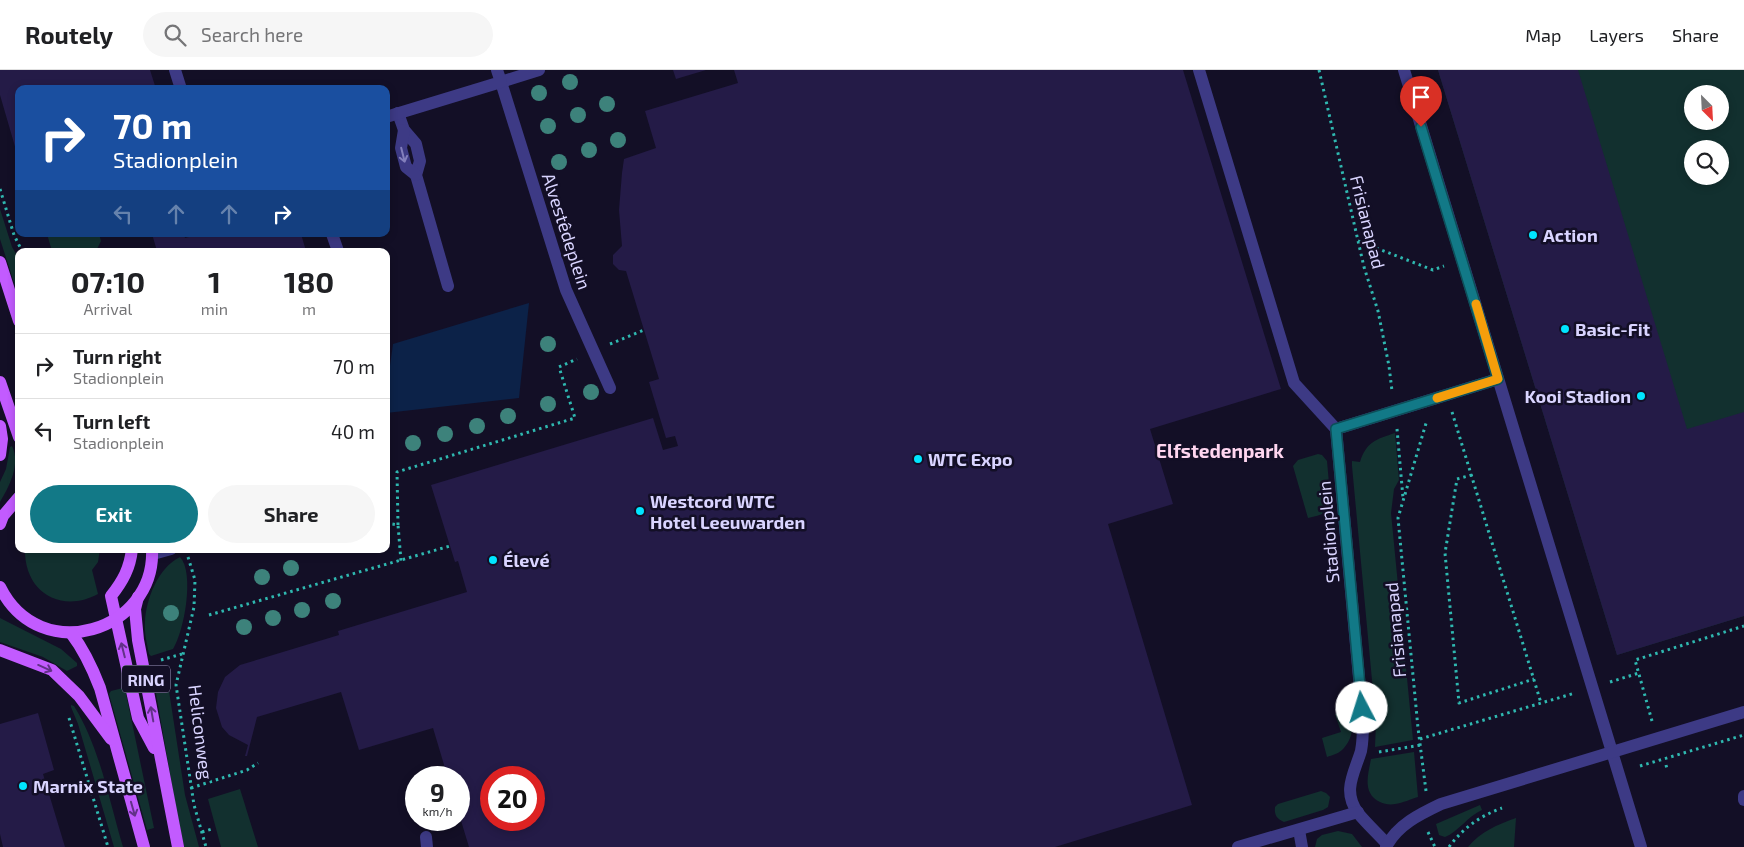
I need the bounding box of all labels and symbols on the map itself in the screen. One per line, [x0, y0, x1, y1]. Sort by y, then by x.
pin [1400, 76, 1442, 127]
north arrow [1684, 85, 1729, 130]
one-way arrow [399, 147, 408, 163]
street label: Alvestêdeplein [538, 170, 596, 292]
street label: Frisianapad [1346, 173, 1390, 271]
place label: Action [1543, 224, 1598, 246]
marker: Action [1527, 229, 1539, 241]
place label: Basic-Fit [1575, 318, 1651, 340]
marker: Basic-Fit [1559, 323, 1571, 335]
place label: Kooi Stadion [1525, 385, 1631, 407]
marker: Kooi Stadion [1635, 390, 1647, 402]
district label: Elfstedenpark [1156, 439, 1284, 462]
place label: WTC Expo [928, 448, 1013, 470]
marker: WTC Expo [912, 453, 924, 465]
street label: Stadionplein [1313, 480, 1343, 584]
place label: Westcord WTC Hotel Leeuwarden [650, 490, 805, 533]
marker: Westcord WTC Hotel Leeuwarden [634, 505, 646, 517]
place label: Élevé [503, 549, 550, 571]
marker: Élevé [487, 554, 499, 566]
street label: Frisianapad [1380, 581, 1410, 679]
one-way arrow [118, 642, 127, 658]
one-way arrow [37, 663, 52, 673]
road number: RING [122, 666, 170, 692]
position arrow [1335, 681, 1387, 733]
street label: Heliconweg [184, 683, 218, 781]
one-way arrow [146, 706, 156, 722]
speed limit sign: 20 [480, 766, 545, 831]
place label: Marnix State [33, 775, 143, 797]
marker: Marnix State [17, 780, 29, 792]
one-way arrow [129, 801, 139, 817]

